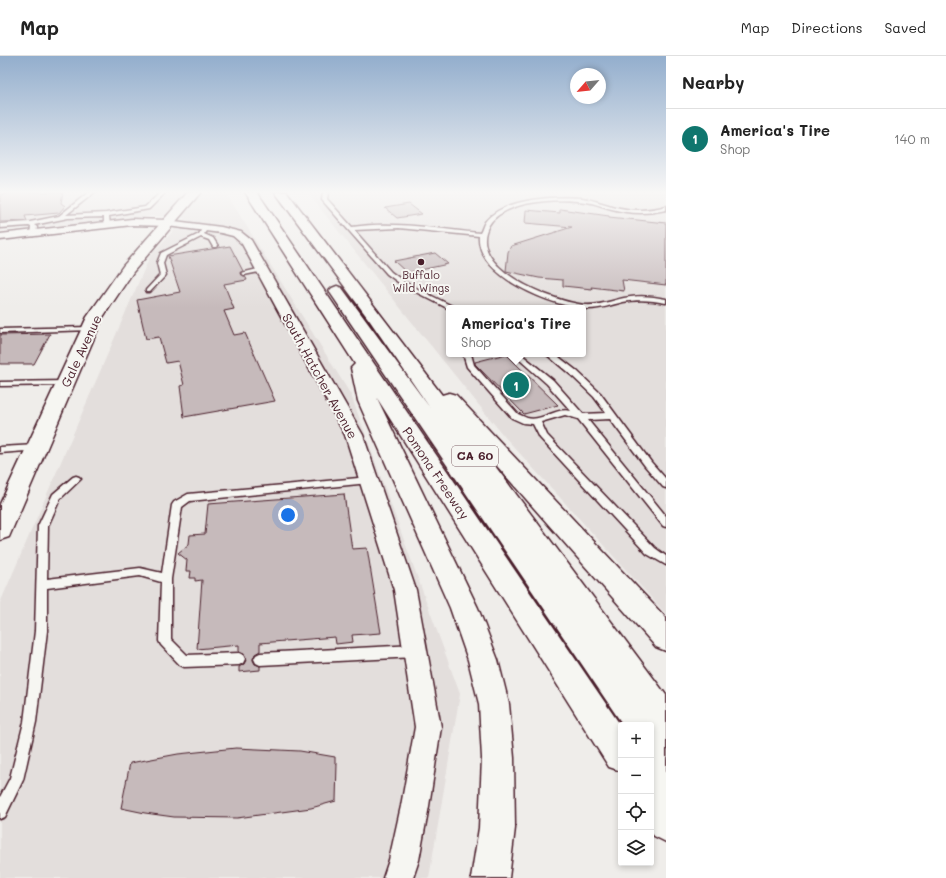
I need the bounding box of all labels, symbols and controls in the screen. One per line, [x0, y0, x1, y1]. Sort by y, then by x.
text: Map [20, 15, 59, 40]
text: Map [741, 18, 769, 37]
text: Directions [791, 18, 862, 37]
text: Saved [884, 18, 926, 37]
north arrow [570, 68, 606, 104]
text: Nearby [682, 71, 744, 93]
text: America's Tire [720, 120, 830, 140]
text: 1 [692, 130, 698, 147]
text: 140 m [894, 130, 930, 147]
text: Shop [720, 140, 750, 157]
marker: Buffalo Wild Wings [416, 257, 426, 267]
place label: Buffalo Wild Wings [392, 267, 450, 295]
popup [446, 305, 586, 357]
street label: South Hatcher Avenue [279, 310, 362, 442]
street label: Gale Avenue [56, 312, 105, 390]
text: America's Tire [461, 313, 571, 333]
text: Shop [461, 333, 491, 350]
pin: 1 [503, 370, 529, 400]
street label: Pomona Freeway [399, 423, 474, 522]
road number: CA 60 [452, 446, 498, 466]
your location [278, 505, 298, 525]
map controls [618, 722, 654, 866]
button: + [618, 722, 654, 758]
button: − [618, 758, 654, 794]
button: locate [618, 794, 654, 830]
button: layers [618, 830, 654, 866]

